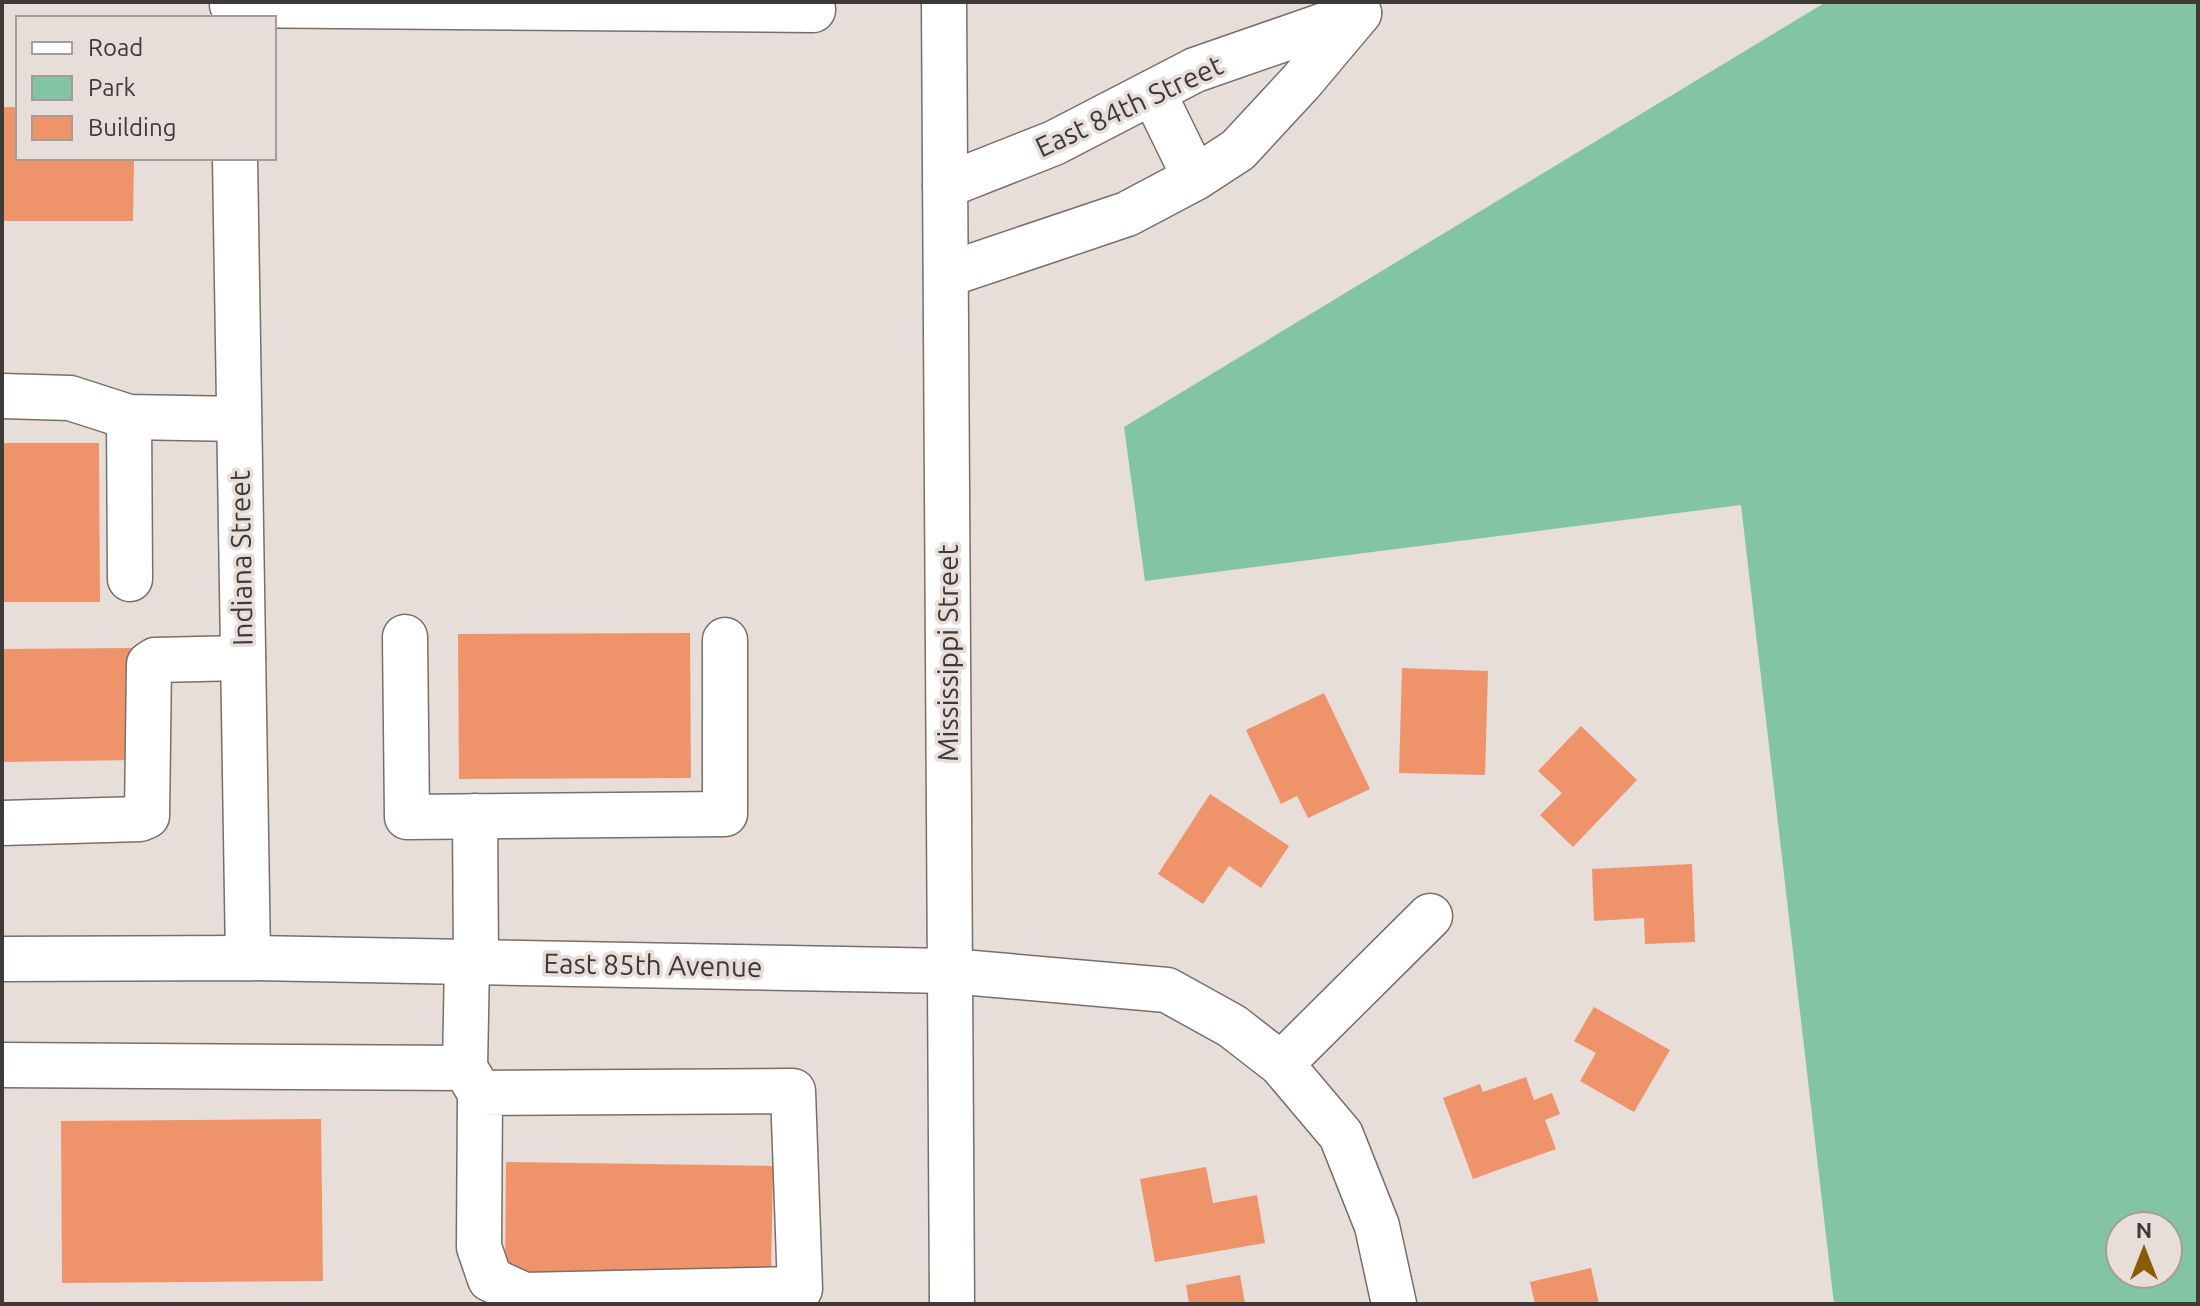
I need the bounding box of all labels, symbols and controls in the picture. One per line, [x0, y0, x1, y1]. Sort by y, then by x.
legend [16, 16, 276, 160]
text: Road [88, 34, 143, 61]
street label: East 84th Street [1030, 49, 1227, 162]
text: Park [88, 74, 136, 101]
text: Building [88, 114, 176, 141]
street label: Indiana Street [223, 470, 258, 646]
street label: Mississippi Street [932, 544, 963, 762]
street label: East 85th Avenue [543, 947, 763, 982]
north arrow [2104, 1210, 2184, 1290]
text: N [2136, 1217, 2152, 1242]

